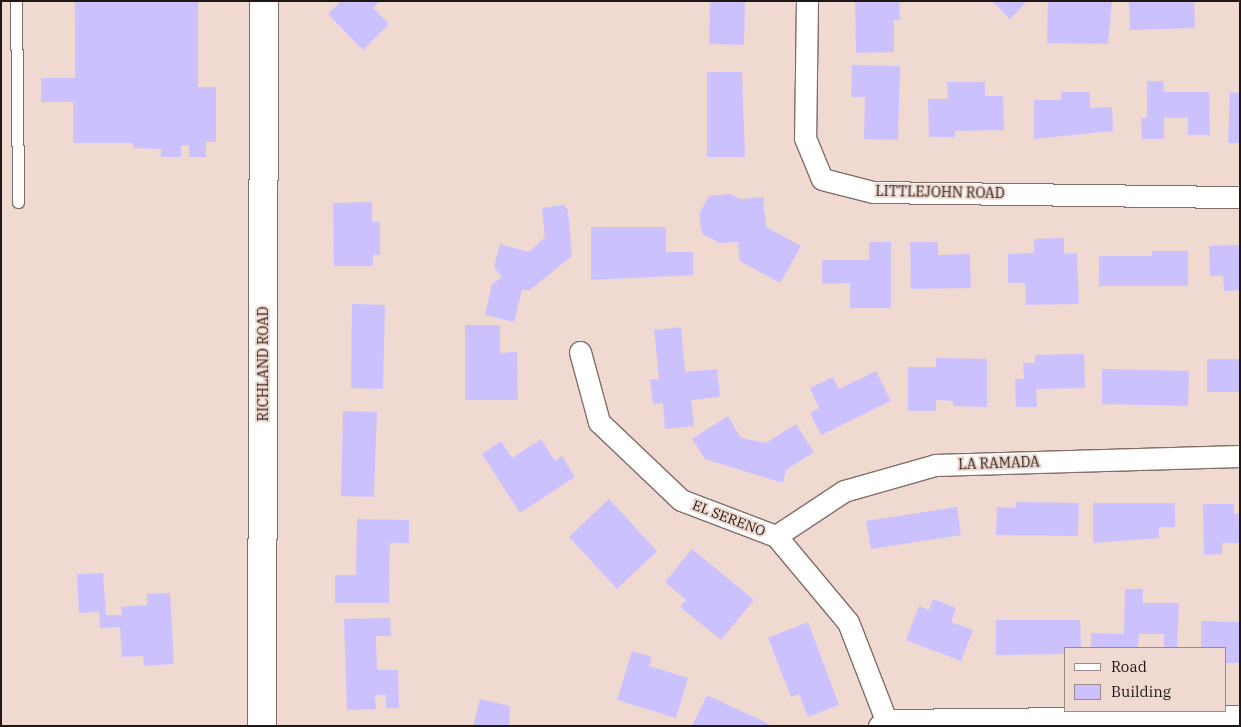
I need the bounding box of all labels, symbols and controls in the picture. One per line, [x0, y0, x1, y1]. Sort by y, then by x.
street label: LITTLEJOHN ROAD [875, 182, 1005, 202]
street label: RICHLAND ROAD [255, 307, 271, 421]
street label: LA RAMADA [958, 453, 1040, 473]
street label: EL SERENO [690, 496, 768, 540]
legend [1064, 647, 1226, 712]
text: Road [1111, 657, 1147, 676]
text: Building [1111, 682, 1171, 701]

